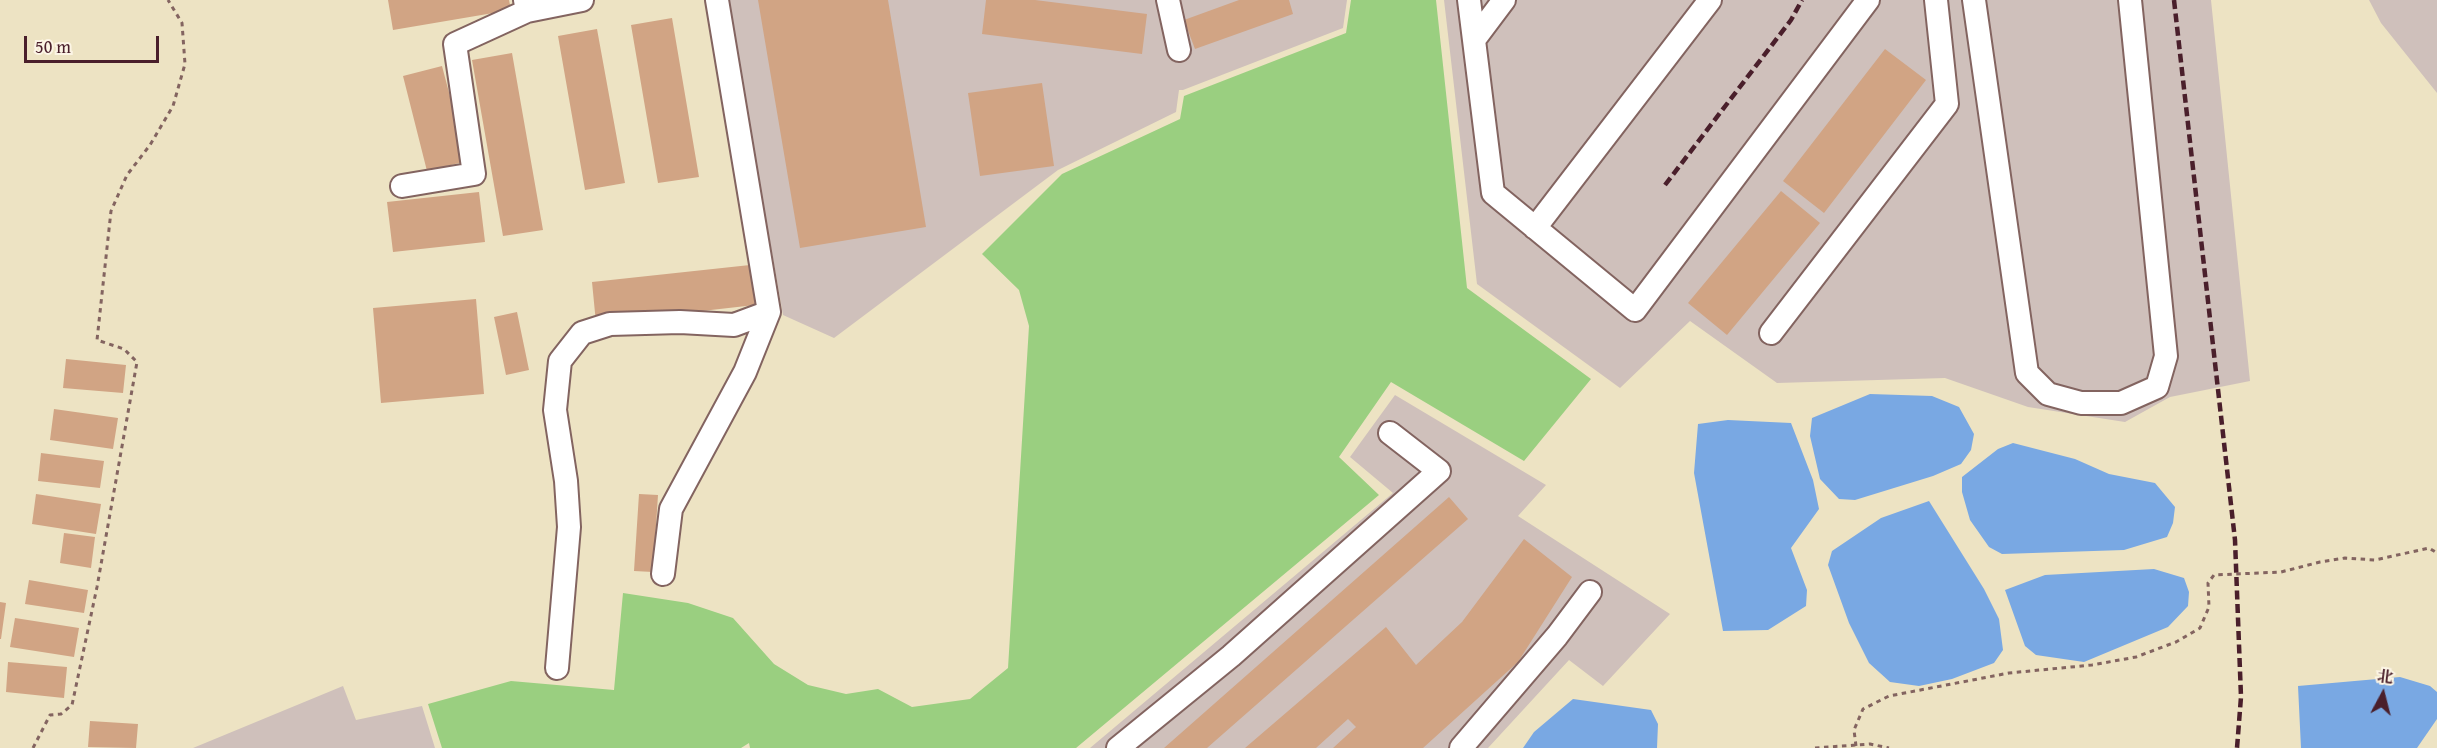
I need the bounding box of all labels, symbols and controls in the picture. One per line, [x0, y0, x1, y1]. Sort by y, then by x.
scale bar [27, 24, 162, 62]
text: 50 m [35, 33, 71, 60]
text: 北 [2376, 663, 2395, 689]
north arrow [2353, 664, 2413, 724]

